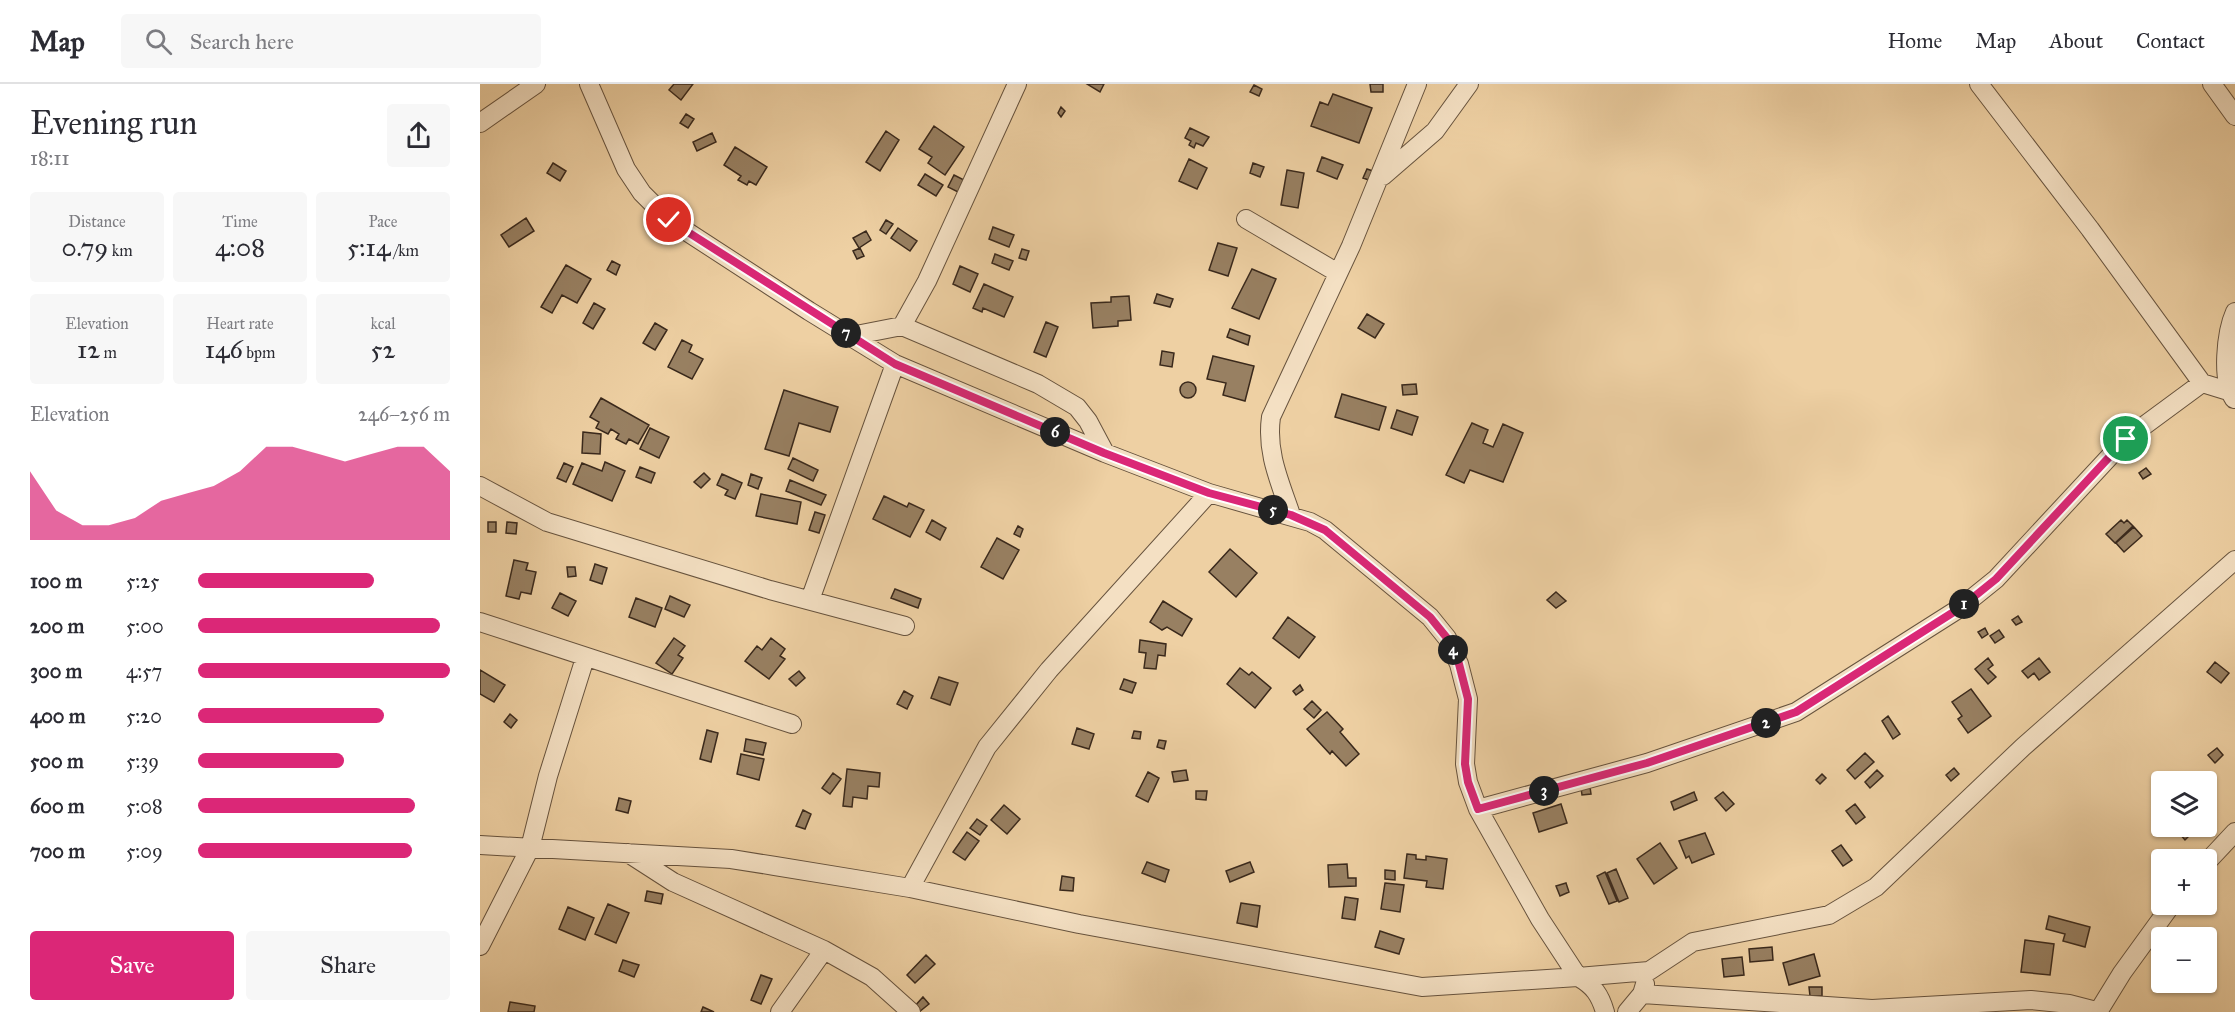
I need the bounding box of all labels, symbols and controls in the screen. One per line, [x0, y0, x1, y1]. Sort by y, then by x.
search box [121, 14, 541, 68]
text: Map [30, 24, 85, 59]
icon: search [142, 25, 175, 58]
text: Search here [190, 28, 294, 55]
text: Home [1887, 28, 1942, 54]
text: Map [1975, 28, 2016, 54]
text: About [2049, 28, 2103, 54]
text: Contact [2136, 28, 2205, 54]
text: Evening run [30, 103, 197, 143]
button: share [387, 104, 450, 167]
text: 18:11 [30, 146, 69, 170]
pin [643, 194, 694, 245]
icon: check [652, 203, 685, 236]
text: Distance [68, 212, 126, 231]
text: Time [222, 212, 258, 231]
text: Pace [368, 212, 398, 231]
text: 0.79 [61, 231, 108, 263]
text: 4:08 [215, 231, 265, 263]
text: 5:14 [347, 231, 390, 263]
text: km [108, 241, 133, 260]
text: /km [390, 241, 419, 260]
text: Elevation [65, 314, 129, 333]
text: Heart rate [206, 314, 274, 333]
text: kcal [370, 314, 396, 333]
pin: 7 [831, 318, 861, 348]
text: 7 [842, 323, 850, 342]
text: 12 [77, 333, 100, 365]
text: 146 [205, 333, 243, 365]
text: 52 [371, 333, 395, 365]
text: m [100, 343, 117, 362]
text: bpm [243, 343, 275, 362]
text: Elevation [30, 402, 109, 426]
text: 246–256 m [358, 402, 450, 426]
pin [2100, 413, 2151, 464]
pin: 6 [1040, 417, 1070, 447]
text: 6 [1051, 422, 1059, 441]
icon: arrive [2109, 422, 2142, 455]
pin: 5 [1258, 495, 1288, 525]
text: 5 [1269, 500, 1277, 519]
text: 100 m [30, 569, 82, 593]
text: 5:25 [126, 569, 159, 593]
pin: 1 [1949, 589, 1979, 619]
text: 1 [1961, 594, 1967, 613]
text: 200 m [30, 614, 84, 638]
text: 5:00 [126, 614, 164, 638]
pin: 4 [1438, 635, 1468, 665]
text: 4 [1449, 640, 1457, 659]
text: 300 m [30, 659, 82, 683]
text: 4:57 [126, 659, 162, 683]
text: 400 m [30, 704, 86, 728]
text: 5:20 [126, 704, 162, 728]
pin: 2 [1751, 708, 1781, 738]
text: 2 [1762, 713, 1770, 732]
text: 500 m [30, 749, 84, 773]
text: 5:39 [126, 749, 159, 773]
map controls [2151, 771, 2217, 993]
button: layers [2151, 771, 2217, 837]
pin: 3 [1529, 776, 1559, 806]
text: 3 [1541, 781, 1547, 800]
text: 600 m [30, 794, 85, 818]
text: 5:08 [126, 794, 163, 818]
text: 700 m [30, 839, 85, 863]
text: 5:09 [126, 839, 163, 863]
button: + [2151, 849, 2217, 915]
button: − [2151, 927, 2217, 993]
button: Save [30, 931, 234, 1000]
button: Share [246, 931, 450, 1000]

